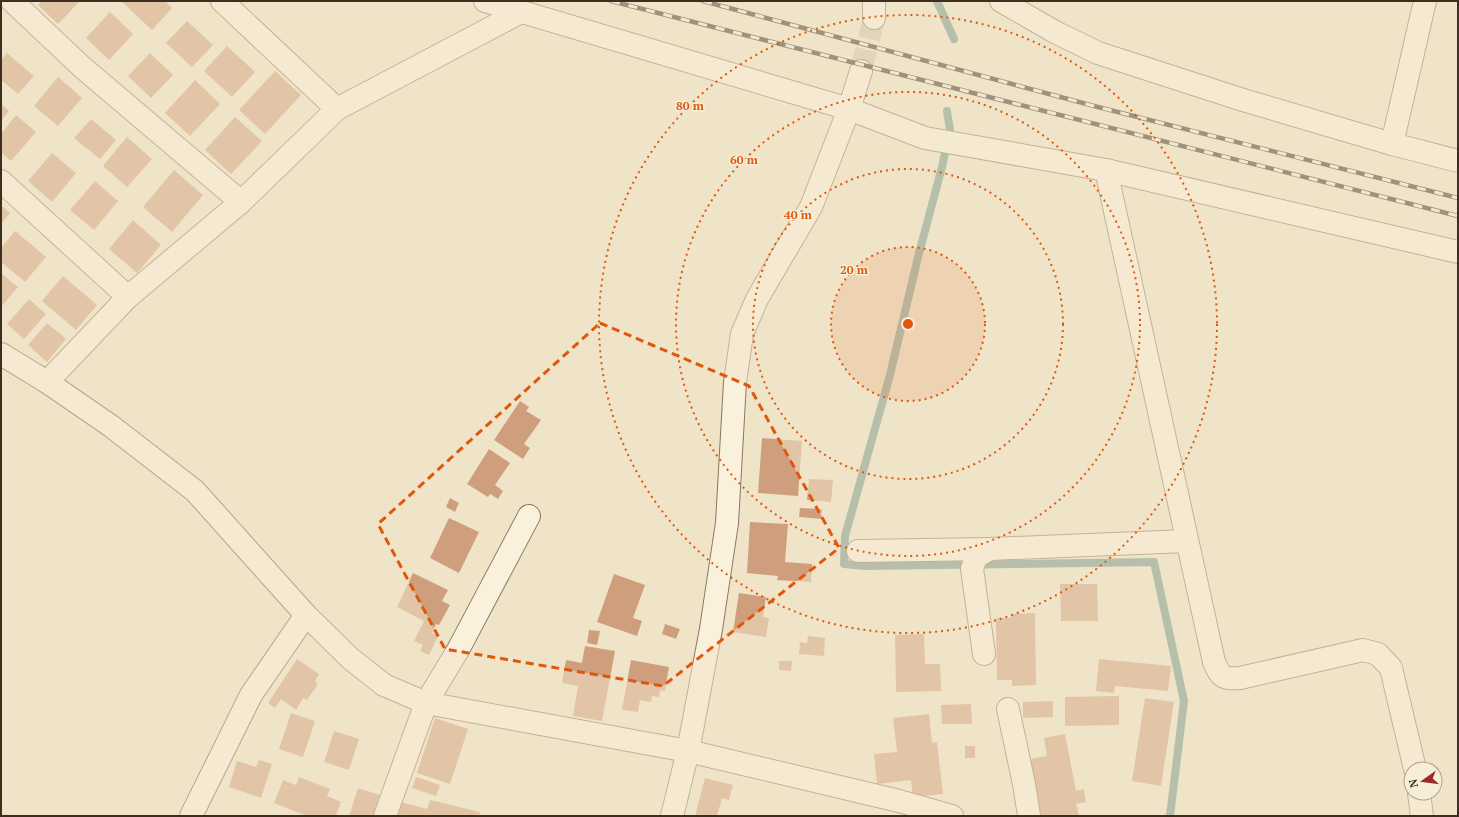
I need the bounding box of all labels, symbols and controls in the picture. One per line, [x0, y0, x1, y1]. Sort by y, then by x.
text: 80 m [676, 98, 704, 113]
text: 60 m [730, 152, 758, 167]
text: 40 m [784, 207, 812, 222]
text: 20 m [840, 262, 868, 277]
centre of rings [901, 317, 915, 331]
north arrow [1403, 761, 1443, 801]
text: N [1405, 777, 1421, 789]

